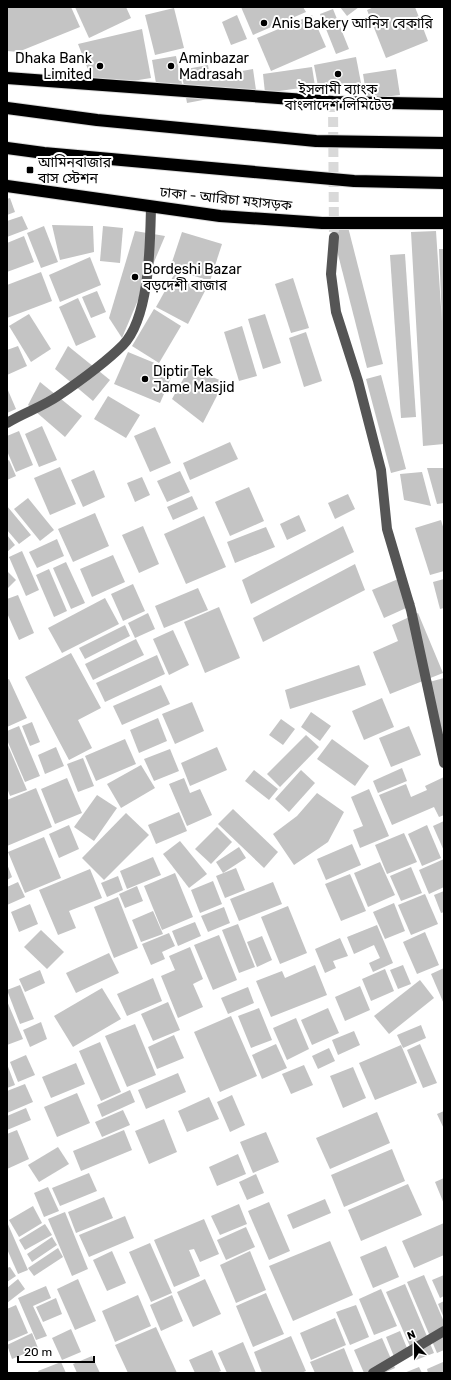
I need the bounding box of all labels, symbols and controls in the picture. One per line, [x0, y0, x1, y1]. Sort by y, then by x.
place label: Anis Bakery আনিস বেকারি [272, 15, 433, 32]
marker: Anis Bakery আনিস বেকারি [259, 18, 269, 28]
place label: Dhaka Bank Limited [15, 50, 93, 83]
place label: Aminbazar Madrasah [179, 50, 250, 83]
marker: Dhaka Bank Limited [95, 61, 105, 71]
marker: Aminbazar Madrasah [166, 61, 176, 71]
marker: ইসলামী ব্যাংক বাংলাদেশ লিমিটেড [333, 69, 343, 79]
place label: ইসলামী ব্যাংক বাংলাদেশ লিমিটেড [284, 81, 392, 114]
place label: আমিনবাজার বাস স্টেশন [37, 154, 112, 187]
marker: আমিনবাজার বাস স্টেশন [25, 165, 35, 175]
street label: ঢাকা - আরিচা মহাসড়ক [158, 184, 294, 214]
place label: Bordeshi Bazar বড়দেশী বাজার [142, 261, 242, 294]
marker: Bordeshi Bazar বড়দেশী বাজার [130, 272, 140, 282]
place label: Diptir Tek Jame Masjid [153, 363, 235, 396]
marker: Diptir Tek Jame Masjid [140, 374, 150, 384]
north arrow [395, 1324, 435, 1364]
text: N [405, 1328, 418, 1343]
scale bar [18, 1338, 94, 1364]
text: 20 m [24, 1345, 52, 1359]

